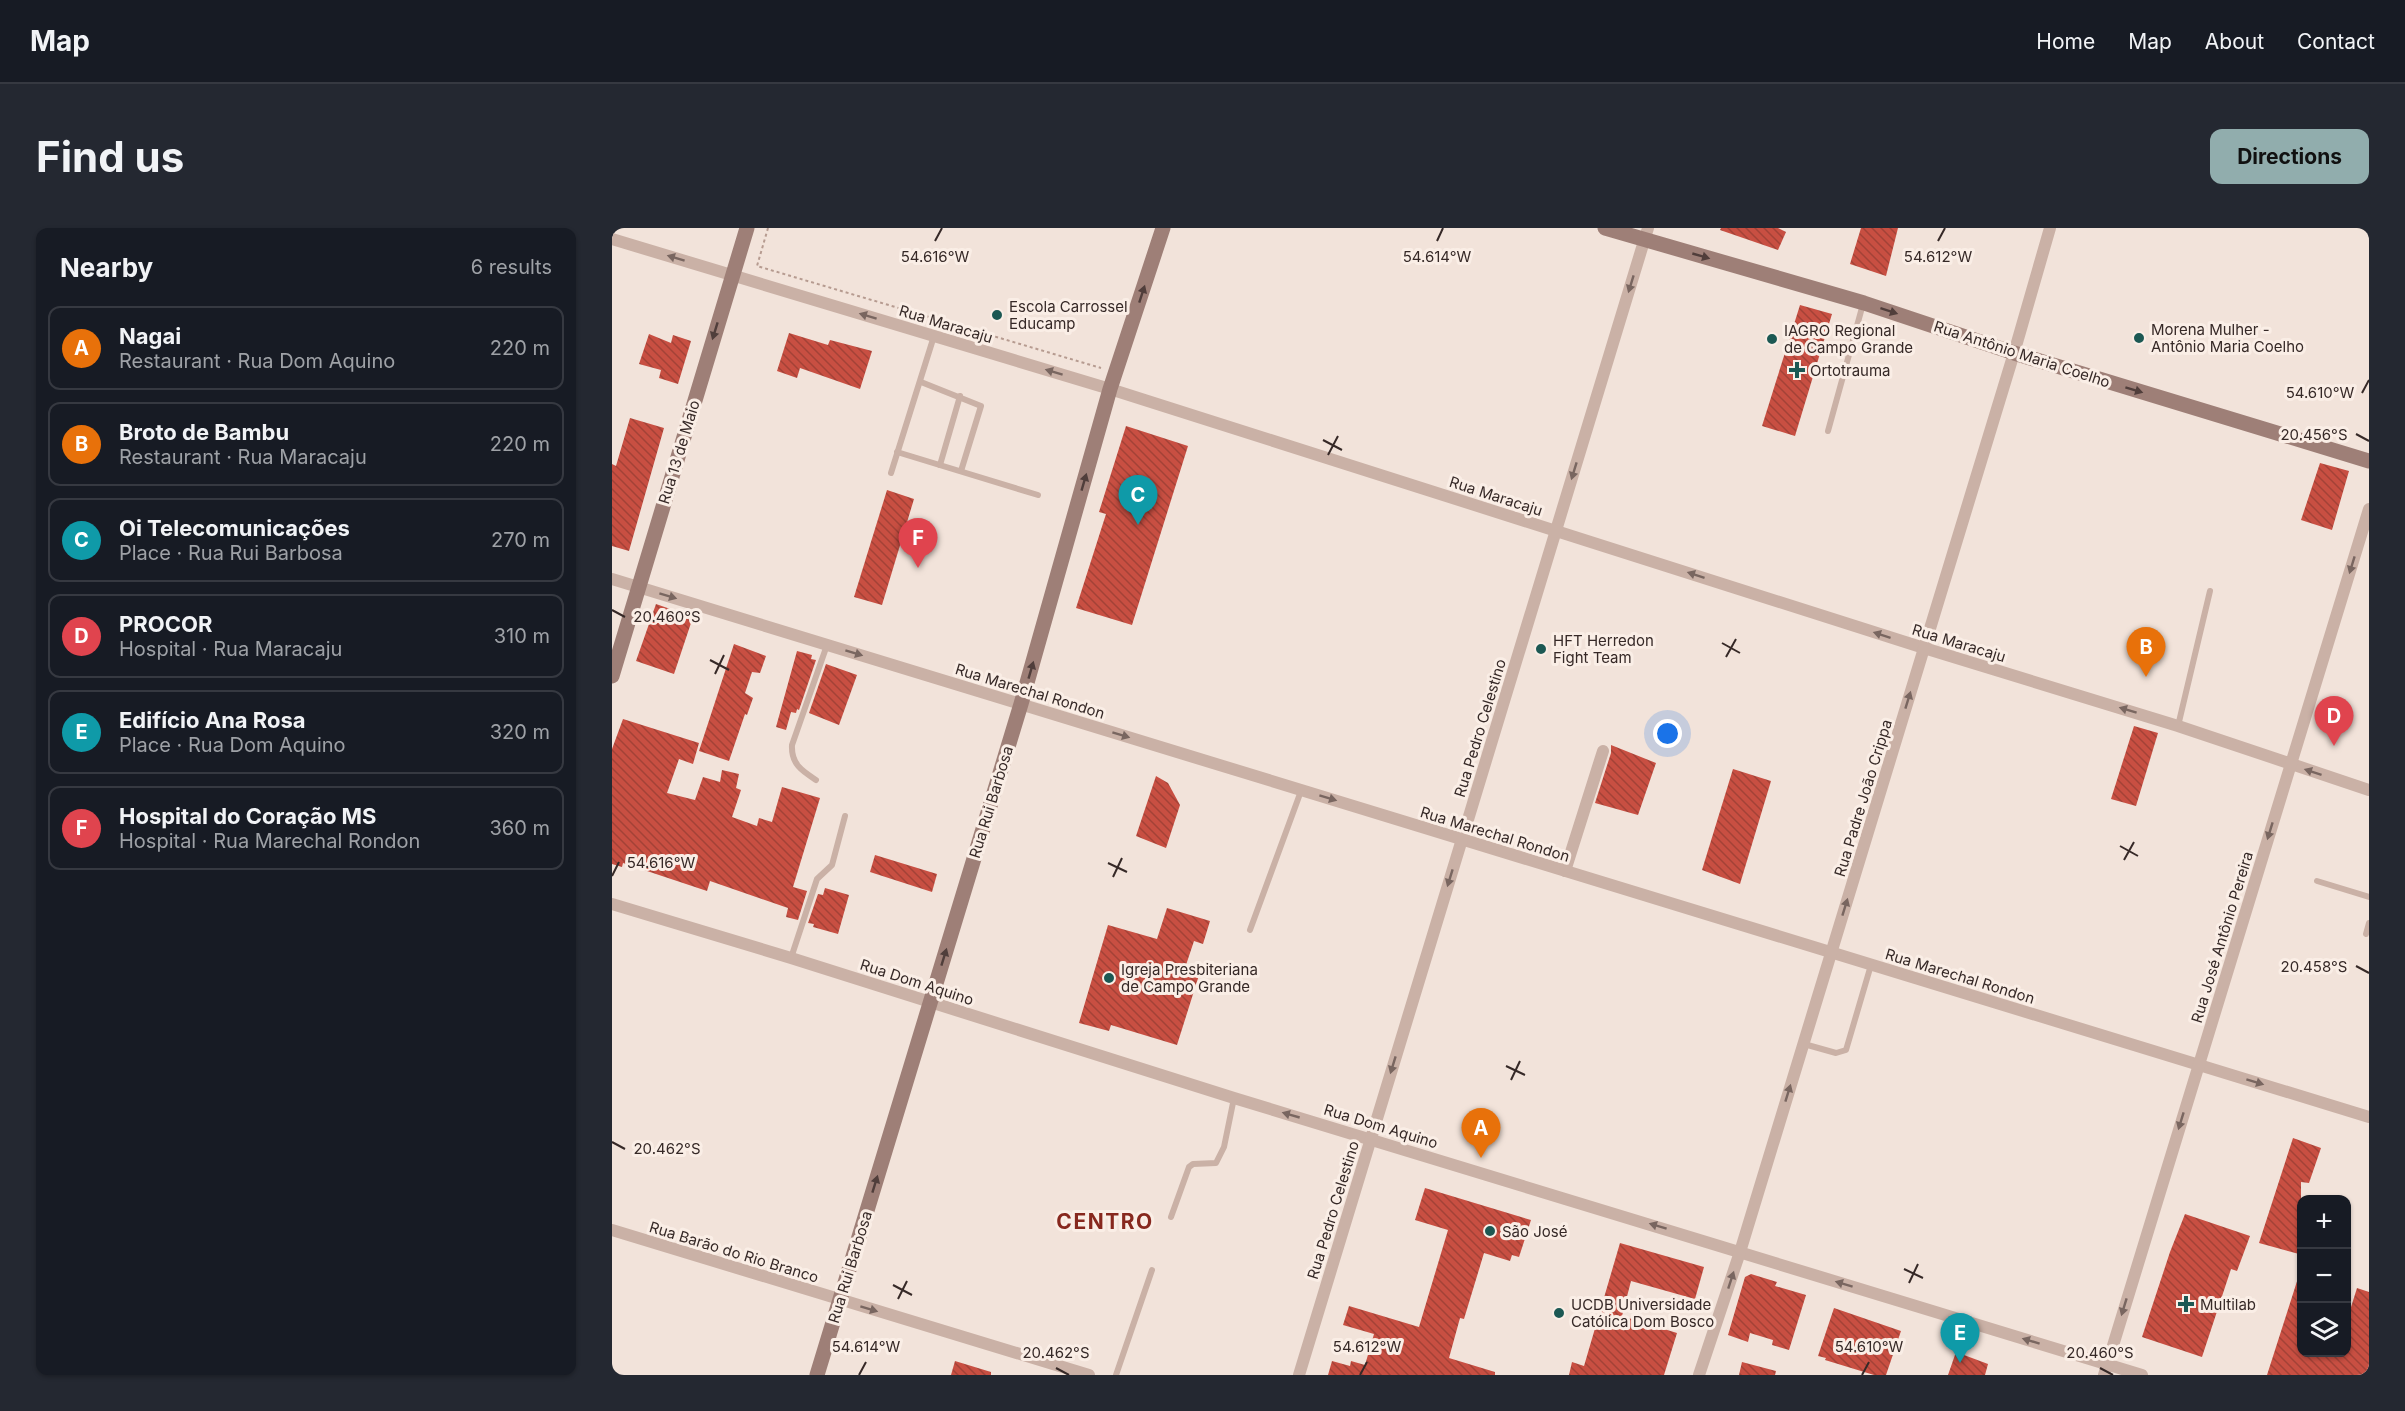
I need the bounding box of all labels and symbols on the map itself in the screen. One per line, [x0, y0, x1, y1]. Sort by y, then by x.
text: 54.616°W [901, 247, 970, 266]
text: 54.614°W [1403, 247, 1472, 266]
text: 54.612°W [1904, 247, 1972, 266]
one-way arrow [1692, 252, 1711, 262]
one-way arrow [667, 253, 685, 262]
one-way arrow [1626, 275, 1635, 293]
one-way arrow [1137, 285, 1147, 303]
place label: Escola Carrossel Educamp [1009, 297, 1128, 333]
street label: Rua Maracaju [897, 301, 995, 347]
one-way arrow [1880, 307, 1898, 317]
marker: Escola Carrossel Educamp [990, 308, 1004, 322]
one-way arrow [859, 311, 877, 320]
street label: Rua Antônio Maria Coelho [1931, 317, 2113, 391]
place label: Morena Mulher - Antônio Maria Coelho [2151, 320, 2304, 356]
place label: IAGRO Regional de Campo Grande [1784, 321, 1913, 357]
one-way arrow [710, 322, 719, 340]
marker: Morena Mulher - Antônio Maria Coelho [2132, 331, 2146, 345]
marker: IAGRO Regional de Campo Grande [1765, 332, 1779, 346]
marker: Ortotrauma [1788, 361, 1806, 379]
place label: Ortotrauma [1810, 361, 1891, 380]
one-way arrow [1045, 367, 1063, 377]
text: 54.610°W [2286, 383, 2355, 402]
one-way arrow [2125, 386, 2143, 395]
street label: Rua 13 de Maio [654, 398, 704, 506]
text: 20.456°S [2280, 425, 2348, 444]
one-way arrow [1569, 462, 1578, 480]
street label: Rua Maracaju [1447, 472, 1545, 520]
one-way arrow [1080, 473, 1089, 491]
pin: C [1118, 476, 1158, 525]
pin: F [898, 518, 938, 568]
one-way arrow [2347, 556, 2356, 574]
one-way arrow [1687, 570, 1705, 580]
one-way arrow [659, 592, 677, 601]
text: 20.460°S [633, 607, 701, 626]
street label: Rua Maracaju [1910, 620, 2008, 666]
pin: B [2126, 628, 2165, 677]
one-way arrow [1873, 629, 1891, 639]
place label: HFT Herredon Fight Team [1553, 631, 1654, 667]
marker: HFT Herredon Fight Team [1534, 642, 1548, 656]
one-way arrow [845, 649, 863, 658]
street label: Rua Pedro Celestino [1450, 657, 1510, 799]
street label: Rua Marechal Rondon [953, 659, 1107, 723]
one-way arrow [1027, 661, 1036, 679]
one-way arrow [1904, 691, 1913, 709]
pin: D [2314, 696, 2354, 746]
one-way arrow [2119, 705, 2137, 714]
street label: Rua Padre João Crippa [1830, 717, 1896, 879]
your location [1653, 719, 1682, 748]
one-way arrow [1112, 731, 1130, 740]
street label: Rua Rui Barbosa [965, 744, 1017, 860]
one-way arrow [2304, 767, 2322, 776]
one-way arrow [1319, 794, 1337, 803]
street label: Rua Marechal Rondon [1418, 802, 1572, 866]
one-way arrow [2265, 822, 2274, 840]
street label: Rua José Antônio Pereira [2187, 849, 2257, 1025]
text: 54.616°W [627, 853, 696, 872]
one-way arrow [1445, 869, 1454, 887]
one-way arrow [1841, 898, 1850, 916]
street label: Rua Marechal Rondon [1883, 944, 2037, 1008]
one-way arrow [940, 948, 949, 966]
street label: Rua Dom Aquino [858, 955, 976, 1009]
text: 20.458°S [2281, 957, 2347, 976]
place label: Igreja Presbiteriana de Campo Grande [1121, 960, 1258, 996]
marker: Igreja Presbiteriana de Campo Grande [1102, 971, 1116, 985]
one-way arrow [1388, 1056, 1397, 1074]
one-way arrow [2246, 1078, 2264, 1087]
one-way arrow [1784, 1084, 1794, 1102]
street label: Rua Dom Aquino [1322, 1100, 1440, 1152]
pin: A [1462, 1108, 1500, 1158]
one-way arrow [1282, 1110, 1300, 1119]
one-way arrow [2176, 1112, 2186, 1130]
text: 20.462°S [633, 1139, 701, 1158]
street label: Rua Pedro Celestino [1303, 1139, 1363, 1281]
one-way arrow [871, 1175, 880, 1193]
street label: Rua Rui Barbosa [824, 1209, 876, 1325]
district label: CENTRO [1056, 1209, 1154, 1234]
street label: Rua Barão do Rio Branco [647, 1217, 821, 1287]
one-way arrow [1649, 1221, 1667, 1230]
place label: São José [1502, 1222, 1567, 1241]
marker: São José [1483, 1224, 1497, 1238]
one-way arrow [1727, 1271, 1736, 1289]
one-way arrow [1835, 1279, 1853, 1288]
place label: UCDB Universidade Católica Dom Bosco [1571, 1295, 1714, 1331]
marker: Multilab [2177, 1295, 2195, 1313]
place label: Multilab [2200, 1295, 2256, 1314]
one-way arrow [2119, 1298, 2128, 1316]
one-way arrow [860, 1305, 878, 1314]
marker: UCDB Universidade Católica Dom Bosco [1552, 1306, 1566, 1320]
pin: E [1940, 1314, 1980, 1363]
one-way arrow [2022, 1336, 2040, 1345]
text: 54.614°W [832, 1337, 901, 1356]
text: 54.612°W [1333, 1337, 1401, 1356]
text: 54.610°W [1835, 1337, 1904, 1356]
text: 20.462°S [1022, 1343, 1090, 1362]
text: 20.460°S [2066, 1343, 2134, 1362]

